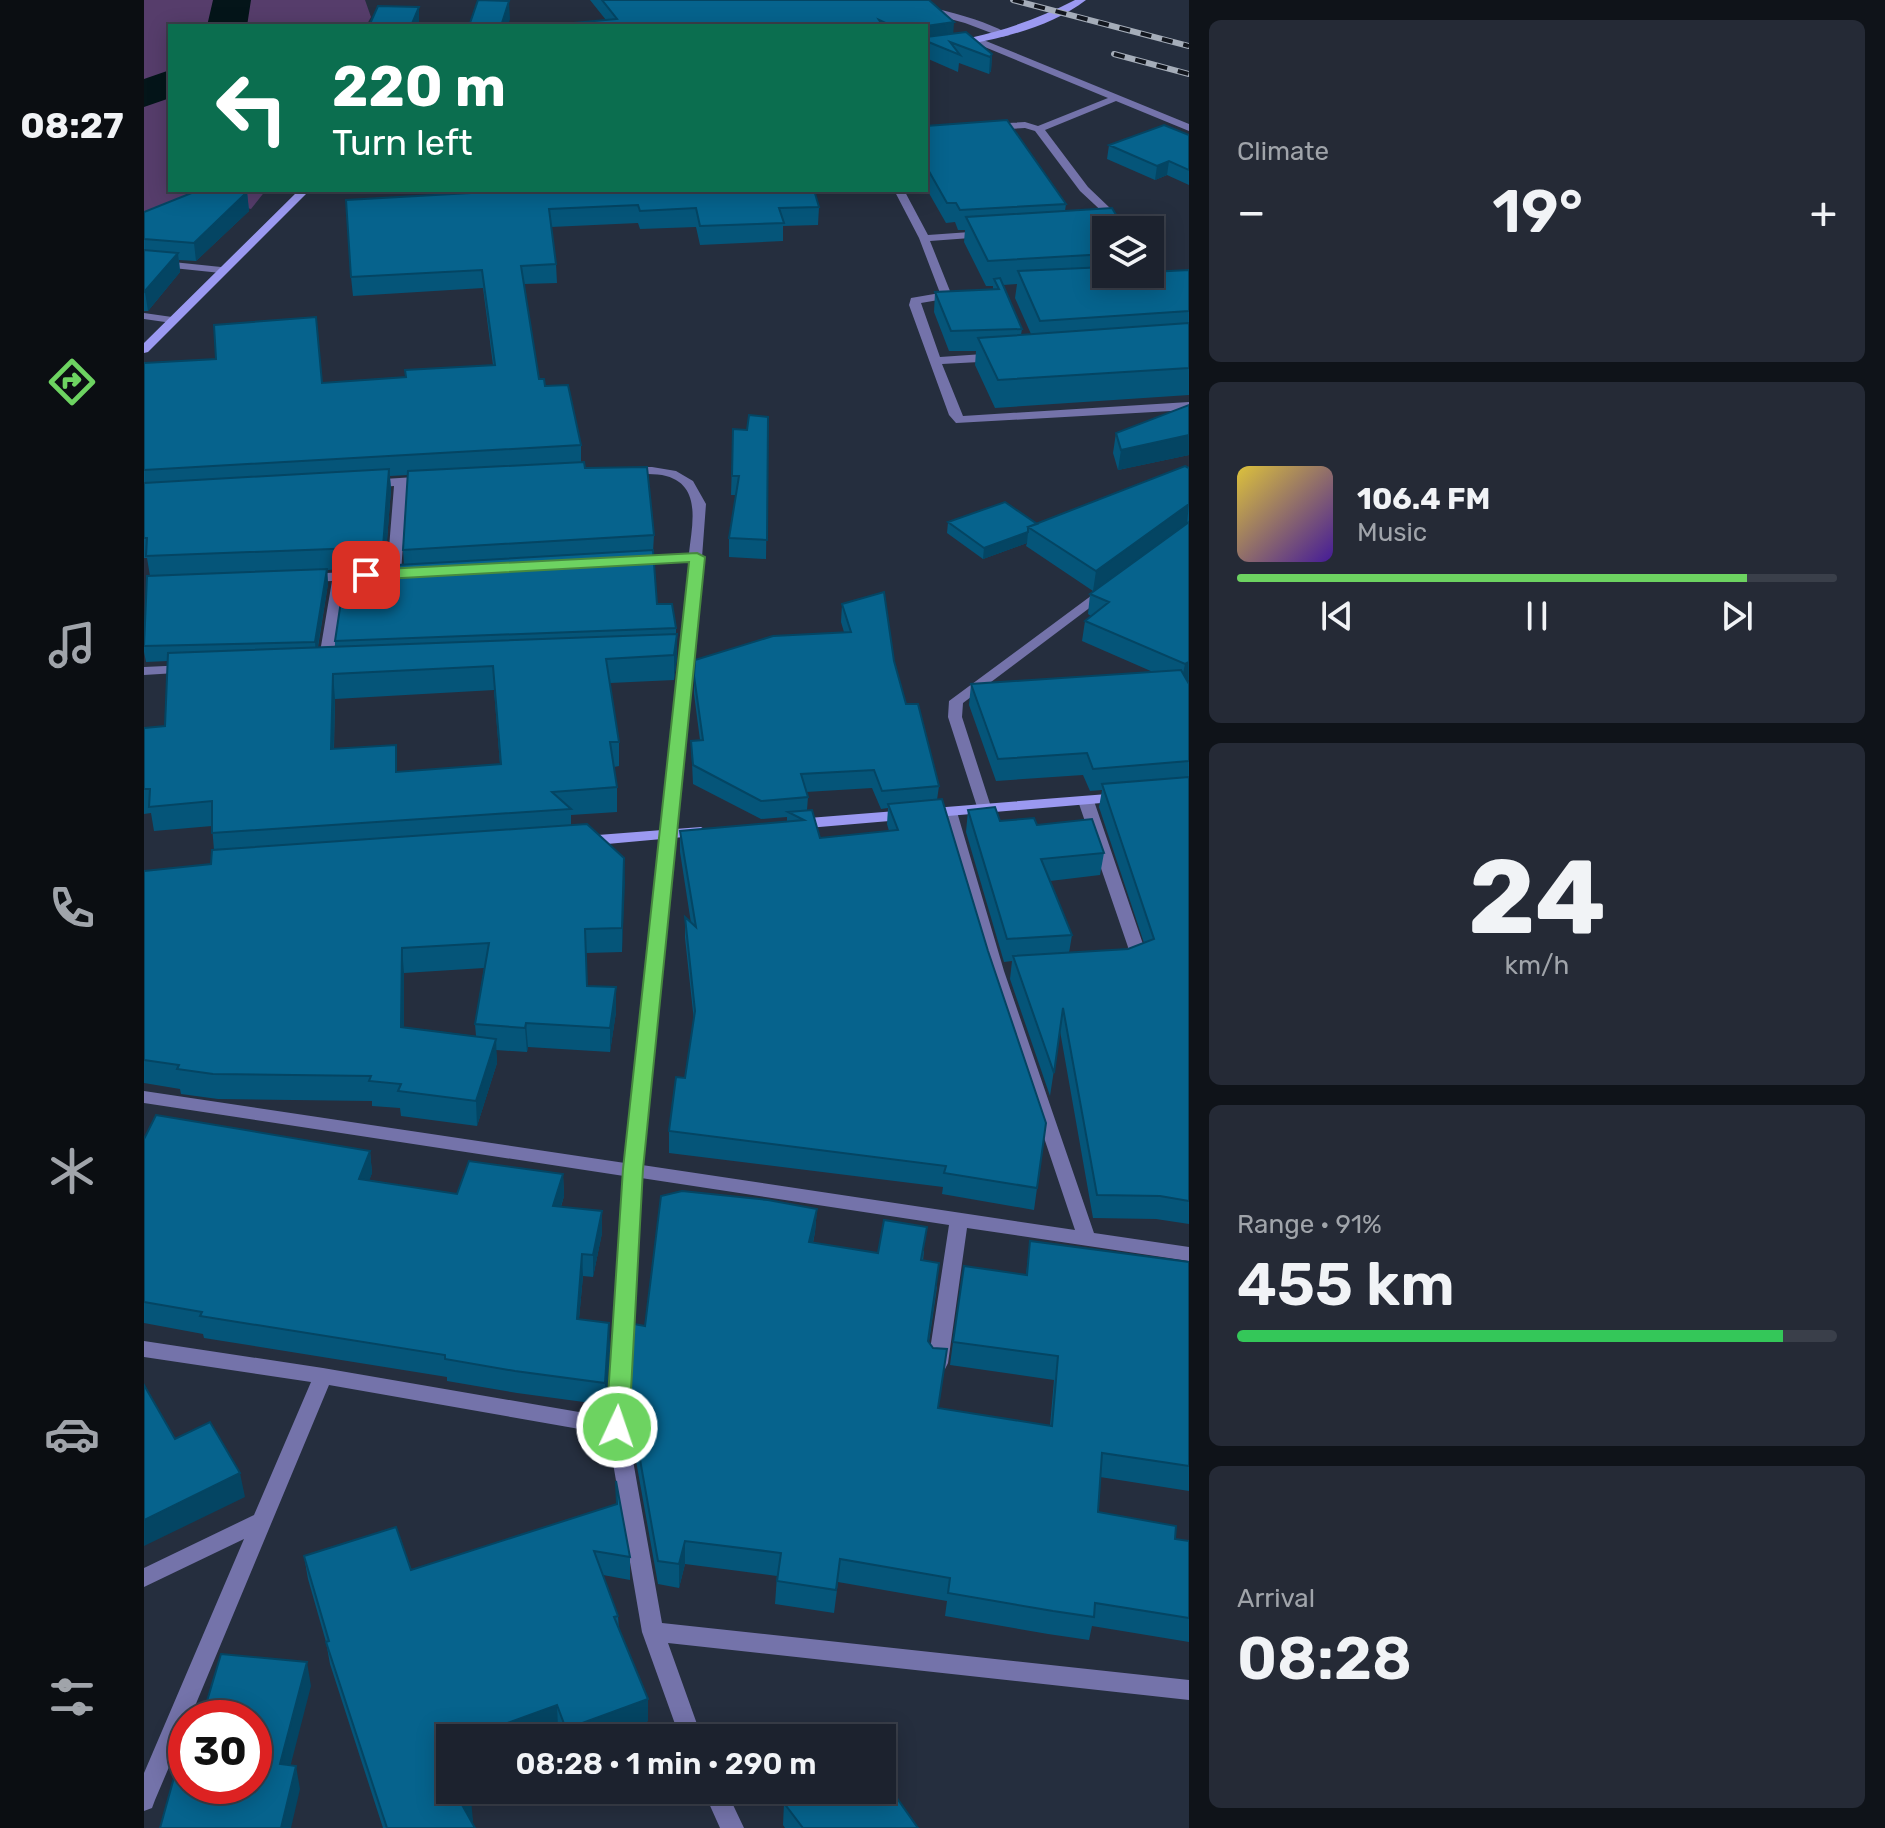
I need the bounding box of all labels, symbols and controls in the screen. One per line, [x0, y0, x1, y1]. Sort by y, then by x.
text: 220 m [332, 54, 506, 120]
icon: left [200, 56, 304, 160]
text: 08:27 [20, 104, 124, 147]
text: Turn left [332, 121, 473, 164]
text: Climate [1237, 136, 1329, 167]
text: 19° [1492, 176, 1583, 247]
text: − [1237, 186, 1266, 238]
text: + [1810, 186, 1837, 238]
map controls [1092, 216, 1164, 288]
button: layers [1092, 216, 1164, 288]
icon: directions [44, 354, 100, 410]
text: 106.4 FM [1357, 481, 1490, 517]
text: Music [1357, 517, 1427, 548]
pin [332, 541, 400, 609]
icon: arrive [344, 553, 388, 597]
icon: previous [1315, 594, 1359, 638]
icon: pause [1515, 594, 1559, 638]
icon: next [1715, 594, 1759, 638]
icon: music [44, 617, 100, 673]
text: 24 [1468, 836, 1606, 959]
icon: phone [44, 880, 100, 936]
text: km/h [1505, 950, 1569, 981]
icon: climate [44, 1143, 100, 1199]
text: Range · 91% [1237, 1209, 1382, 1240]
text: 455 km [1237, 1249, 1455, 1320]
position arrow [575, 1385, 659, 1469]
icon: car [44, 1406, 100, 1462]
text: Arrival [1237, 1583, 1315, 1614]
text: 08:28 [1237, 1623, 1412, 1694]
icon: filters [44, 1669, 100, 1725]
speed limit sign: 30 [168, 1700, 272, 1804]
text: 08:28 · 1 min · 290 m [515, 1746, 817, 1782]

